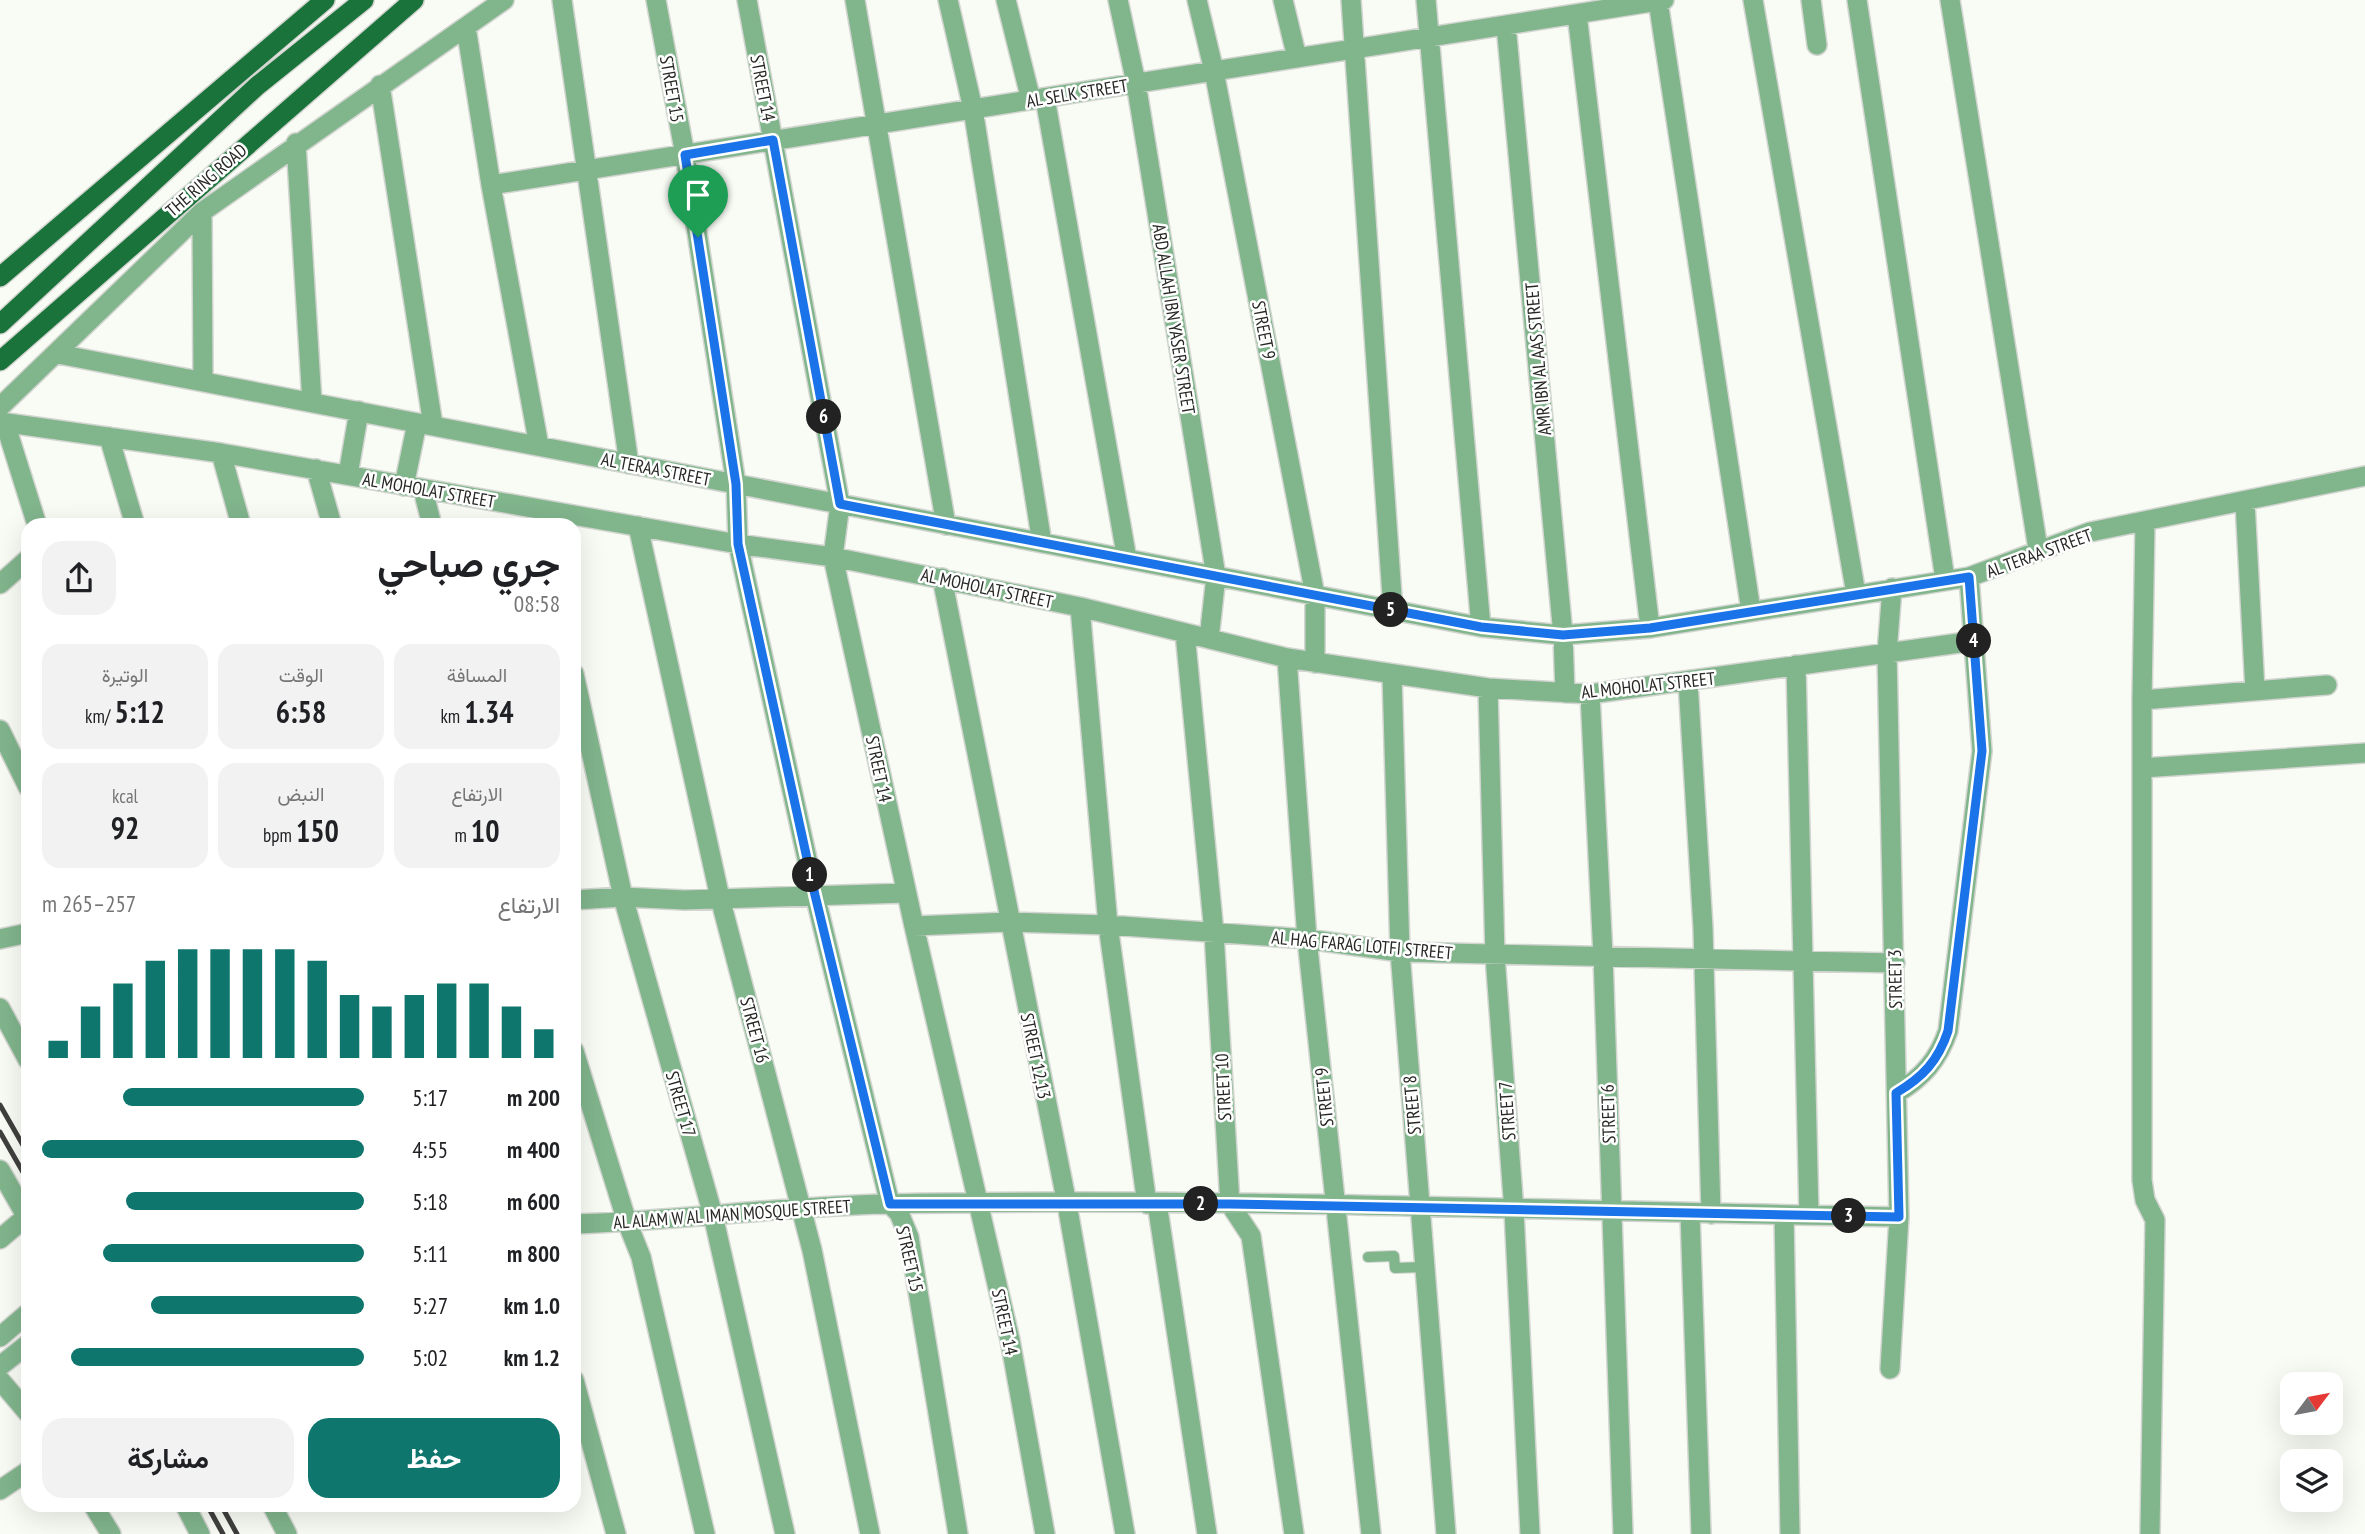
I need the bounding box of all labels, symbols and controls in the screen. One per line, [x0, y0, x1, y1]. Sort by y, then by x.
street label: STREET 14 [745, 53, 781, 123]
street label: STREET 15 [655, 54, 689, 124]
street label: AL SELK STREET [1025, 74, 1129, 112]
street label: THE RING ROAD [161, 139, 251, 221]
pin [668, 165, 728, 237]
icon: arrive [679, 176, 717, 214]
street label: ABD ALLAH IBN YASER STREET [1148, 222, 1200, 416]
street label: AMR IBN AL AAS STREET [1520, 282, 1556, 436]
street label: STREET 9 [1247, 299, 1281, 361]
pin: 6 [806, 400, 842, 434]
text: 6 [819, 404, 828, 428]
street label: AL TERAA STREET [599, 447, 713, 491]
street label: AL MOHOLAT STREET [361, 467, 497, 513]
street label: AL TERAA STREET [1983, 523, 2095, 583]
text: جري صباحي [377, 538, 560, 587]
button: share [42, 541, 116, 615]
street label: AL MOHOLAT STREET [919, 563, 1055, 613]
text: 08:58 [514, 589, 560, 618]
pin: 5 [1374, 592, 1408, 628]
text: 5 [1386, 597, 1395, 621]
pin: 4 [1956, 624, 1992, 658]
text: 4 [1969, 628, 1978, 652]
text: الوتيرة [102, 663, 148, 687]
text: الوقت [279, 663, 323, 687]
text: المسافة [447, 663, 507, 687]
street label: AL MOHOLAT STREET [1580, 667, 1716, 703]
text: 5:12 [114, 692, 165, 731]
text: 6:58 [276, 692, 326, 731]
text: 1.34 [464, 692, 514, 731]
text: /km [85, 704, 114, 728]
text: km [440, 704, 464, 728]
street label: STREET 14 [861, 734, 897, 804]
text: النبض [277, 782, 325, 806]
text: الارتفاع [451, 782, 503, 806]
text: kcal [112, 784, 138, 808]
text: 92 [111, 808, 139, 847]
text: 150 [296, 811, 339, 850]
text: 10 [471, 811, 500, 850]
text: bpm [263, 823, 296, 847]
text: m [454, 823, 471, 847]
pin: 1 [792, 858, 828, 892]
text: 1 [805, 862, 814, 886]
text: 257–265 m [42, 889, 136, 918]
text: الارتفاع [498, 890, 560, 919]
street label: AL HAG FARAG LOTFI STREET [1271, 926, 1453, 964]
street label: STREET 3 [1883, 949, 1907, 1009]
street label: STREET 16 [735, 995, 775, 1065]
street label: STREET 12,13 [1016, 1011, 1056, 1101]
street label: STREET 10 [1210, 1053, 1236, 1121]
street label: STREET 9 [1309, 1066, 1339, 1128]
street label: STREET 17 [661, 1068, 701, 1140]
street label: STREET 8 [1398, 1074, 1426, 1136]
street label: STREET 7 [1493, 1081, 1521, 1141]
text: 5:17 [412, 1083, 448, 1112]
text: 200 m [507, 1083, 560, 1112]
street label: STREET 6 [1595, 1084, 1621, 1144]
text: 4:55 [412, 1135, 448, 1164]
text: 400 m [507, 1135, 560, 1164]
pin: 2 [1184, 1186, 1218, 1222]
text: 5:18 [412, 1187, 448, 1216]
text: 600 m [507, 1187, 560, 1216]
text: 2 [1196, 1191, 1205, 1215]
street label: AL ALAM W AL IMAN MOSQUE STREET [613, 1194, 851, 1234]
pin: 3 [1832, 1198, 1867, 1234]
text: 3 [1844, 1203, 1853, 1227]
street label: STREET 15 [891, 1224, 929, 1294]
text: 5:11 [412, 1239, 448, 1268]
text: 800 m [507, 1239, 560, 1268]
street label: STREET 14 [987, 1287, 1023, 1357]
text: 5:27 [412, 1291, 448, 1320]
text: 1.0 km [504, 1291, 560, 1320]
text: 5:02 [412, 1343, 448, 1372]
text: 1.2 km [504, 1343, 560, 1372]
north arrow [2280, 1372, 2343, 1435]
map controls [2280, 1372, 2343, 1512]
button: مشاركة [42, 1418, 294, 1498]
button: حفظ [308, 1418, 560, 1498]
button: layers [2280, 1449, 2343, 1512]

